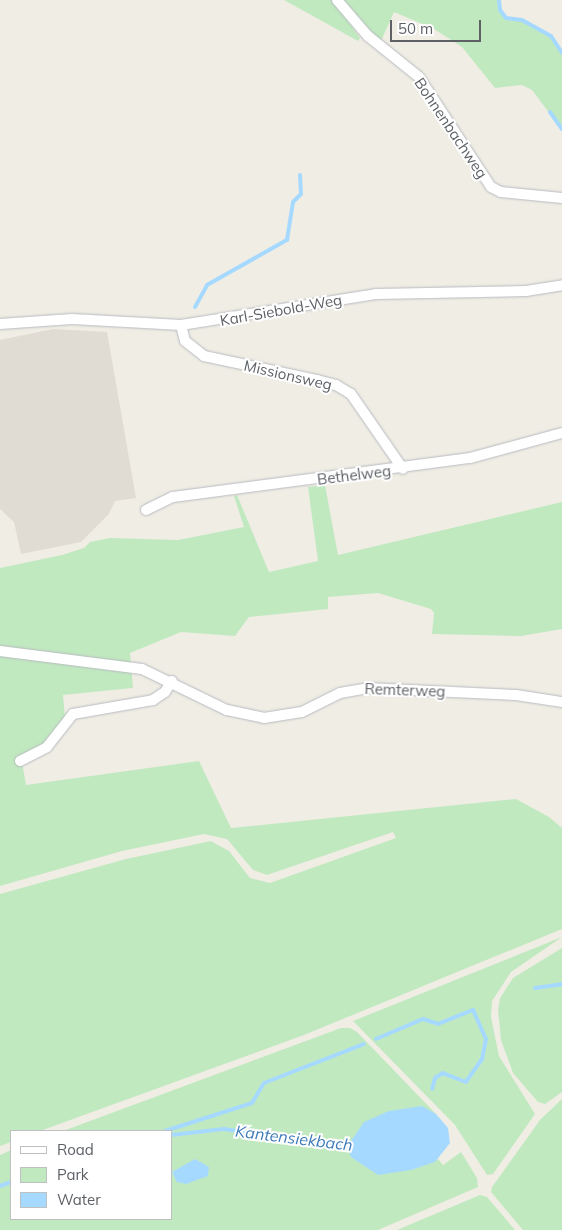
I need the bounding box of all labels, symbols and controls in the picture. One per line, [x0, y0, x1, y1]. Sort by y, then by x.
scale bar [392, 10, 483, 42]
text: 50 m [398, 19, 433, 38]
street label: Bohnenbachweg [411, 74, 491, 182]
street label: Karl-Siebold-Weg [219, 290, 343, 330]
street label: Missionsweg [242, 356, 334, 394]
street label: Bethelweg [316, 462, 392, 488]
street label: Remterweg [364, 680, 446, 700]
water label: Kantensiekbach [234, 1121, 354, 1155]
legend [10, 1130, 172, 1220]
text: Road [57, 1140, 94, 1159]
text: Park [57, 1165, 89, 1184]
text: Water [57, 1190, 101, 1209]

